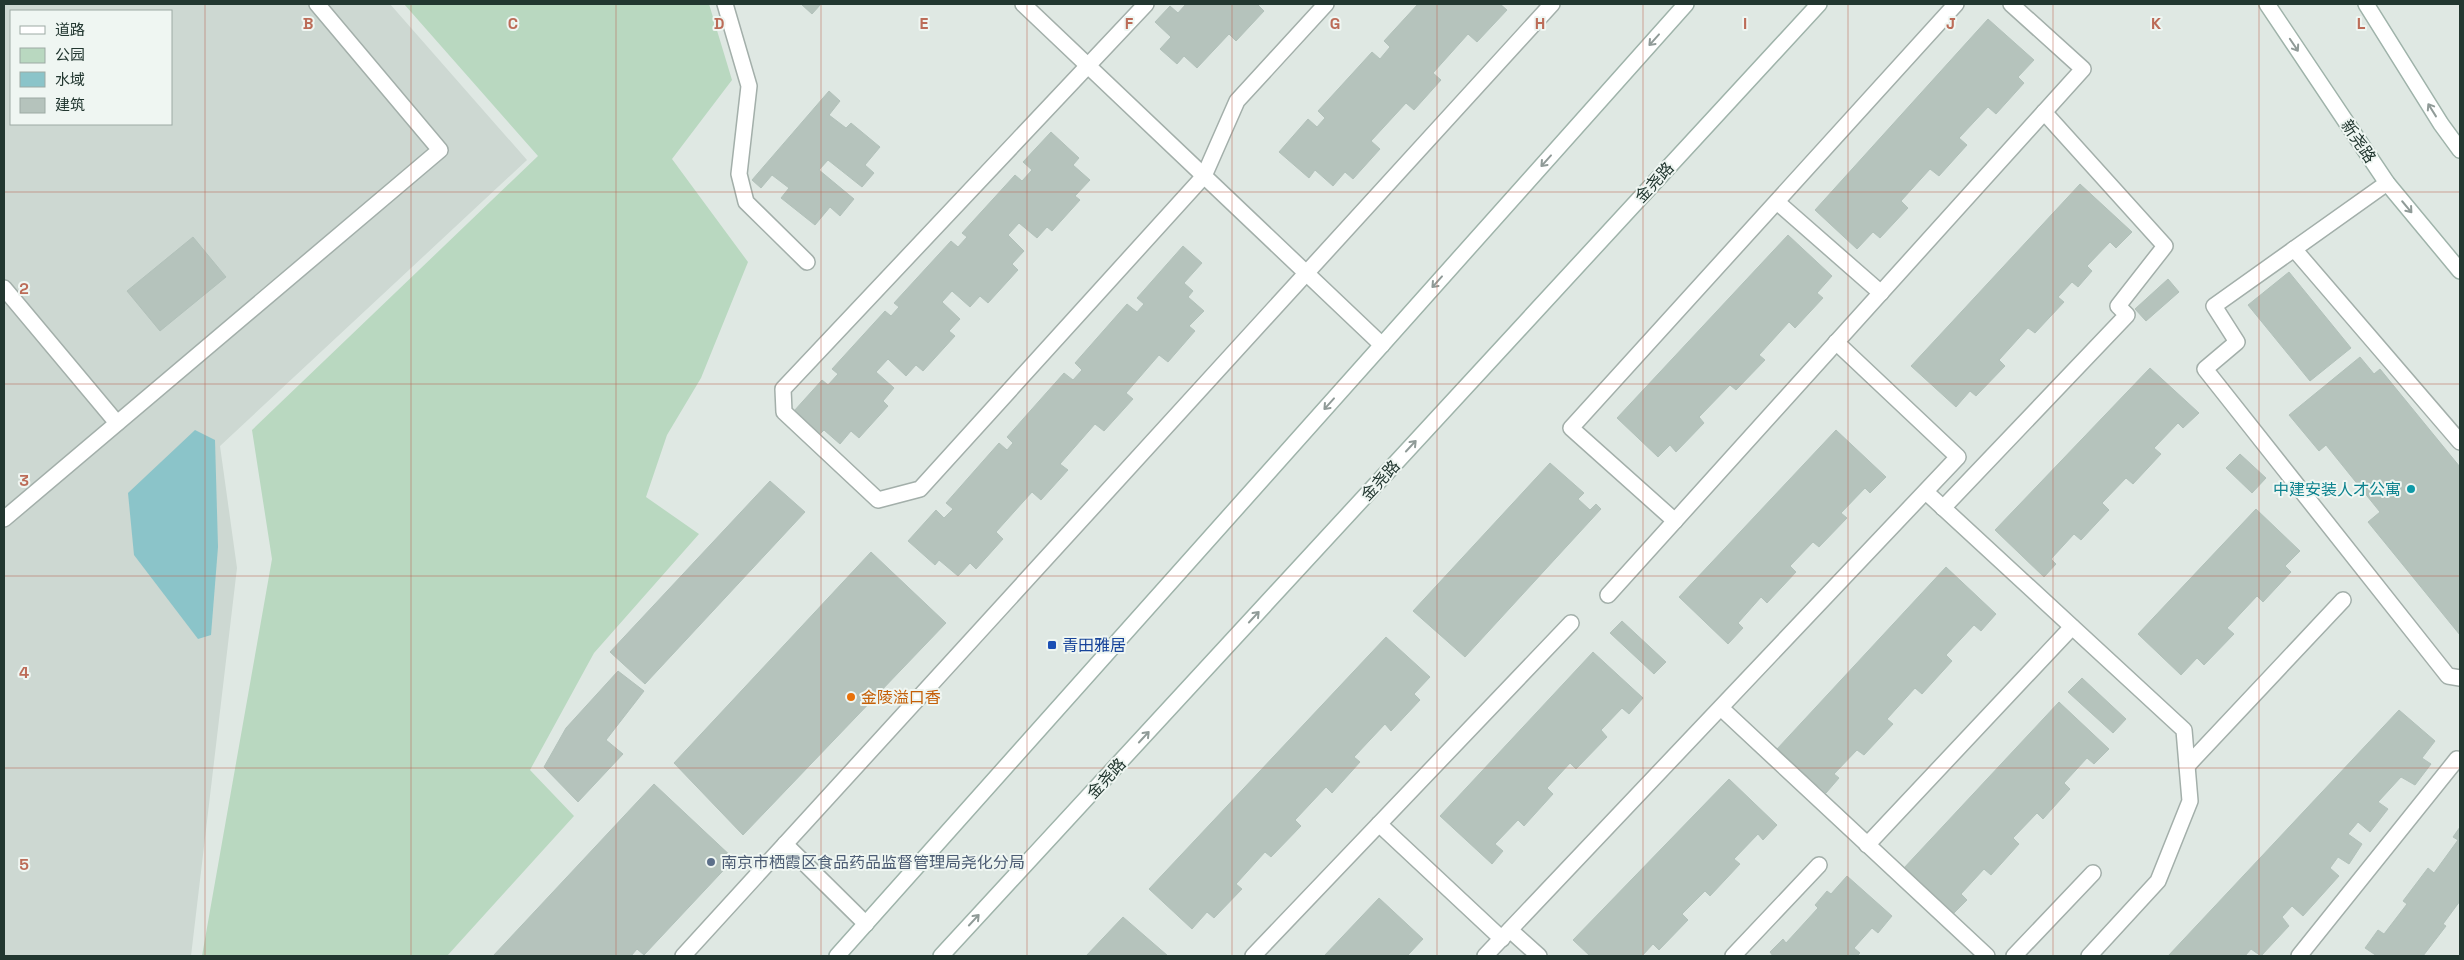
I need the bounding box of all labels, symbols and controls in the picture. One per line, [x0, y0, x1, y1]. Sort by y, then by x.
legend [10, 10, 172, 125]
text: B [303, 13, 313, 34]
text: C [508, 13, 518, 34]
text: D [714, 13, 724, 34]
text: E [920, 13, 929, 34]
text: F [1125, 13, 1134, 34]
text: G [1330, 13, 1340, 34]
text: H [1535, 13, 1545, 34]
text: I [1743, 13, 1747, 34]
text: J [1946, 13, 1956, 34]
text: K [2151, 13, 2161, 34]
text: L [2357, 13, 2366, 34]
text: 道路 [55, 20, 85, 39]
one-way arrow [1648, 34, 1660, 47]
one-way arrow [2288, 38, 2299, 52]
text: 公园 [55, 45, 85, 64]
text: 水域 [55, 70, 85, 89]
text: 建筑 [55, 95, 85, 114]
one-way arrow [2427, 104, 2437, 118]
street label: 新尧路 [2336, 116, 2381, 167]
one-way arrow [1540, 155, 1551, 168]
street label: 金尧路 [1630, 158, 1678, 207]
one-way arrow [2401, 200, 2412, 213]
one-way arrow [1431, 276, 1443, 289]
text: 2 [19, 278, 29, 299]
one-way arrow [1323, 397, 1335, 410]
one-way arrow [1405, 440, 1417, 452]
street label: 金尧路 [1356, 456, 1404, 505]
text: 3 [19, 470, 29, 491]
place label: 中建安装人才公寓 [2273, 479, 2401, 500]
marker: 中建安装人才公寓 [2405, 483, 2417, 495]
one-way arrow [1248, 611, 1260, 623]
place label: 青田雅居 [1062, 635, 1126, 656]
marker: 青田雅居 [1046, 639, 1058, 651]
text: 4 [19, 662, 29, 683]
place label: 金陵溢口香 [861, 687, 941, 708]
marker: 金陵溢口香 [845, 691, 857, 703]
one-way arrow [1138, 730, 1150, 743]
street label: 金尧路 [1082, 754, 1130, 803]
place label: 南京市栖霞区食品药品监督管理局尧化分局 [721, 852, 1025, 873]
text: 5 [19, 854, 29, 875]
marker: 南京市栖霞区食品药品监督管理局尧化分局 [705, 856, 717, 868]
one-way arrow [968, 914, 980, 927]

